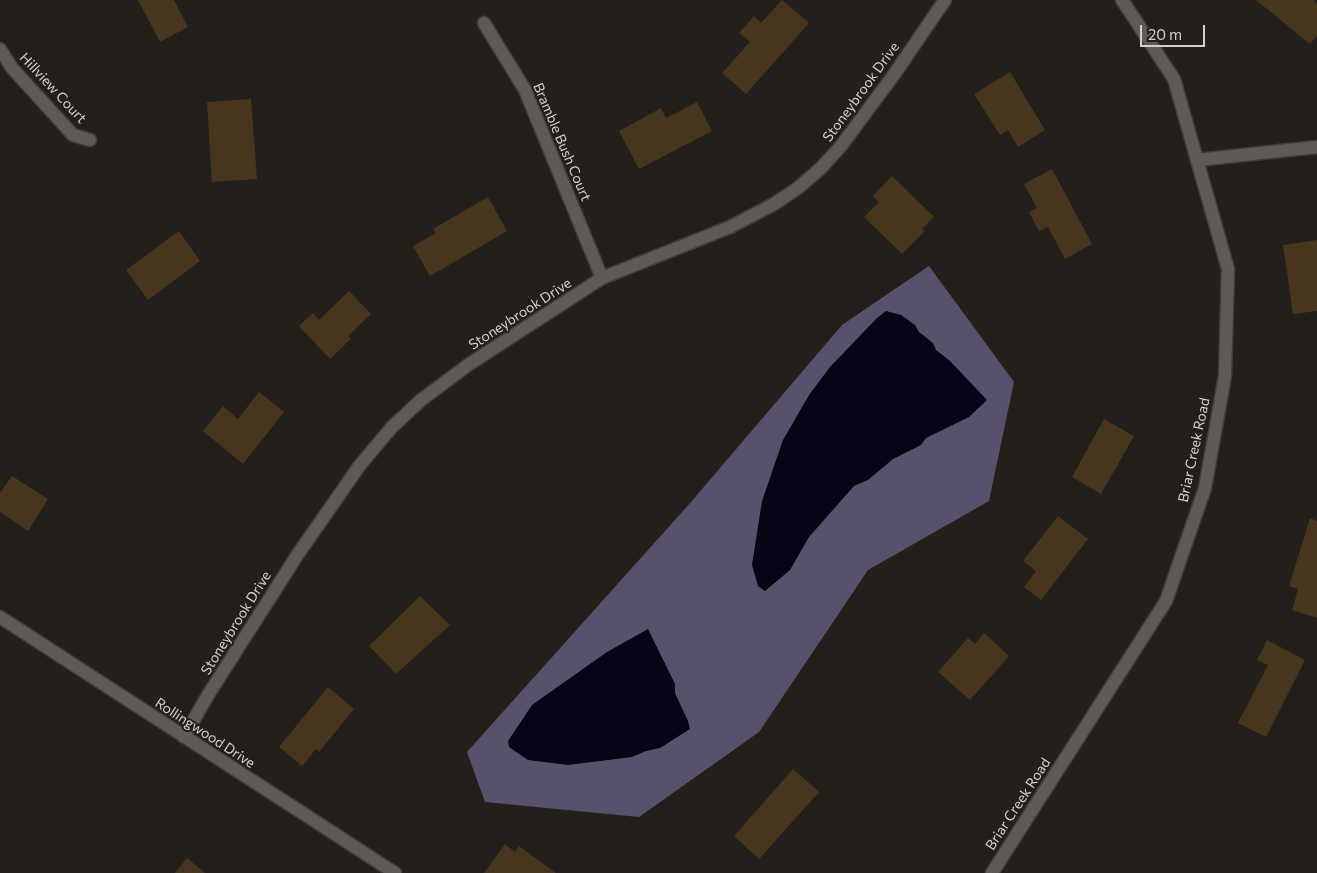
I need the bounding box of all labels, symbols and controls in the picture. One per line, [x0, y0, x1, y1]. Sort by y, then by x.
scale bar [1142, 15, 1207, 47]
text: 20 m [1148, 25, 1182, 43]
street label: Stoneybrook Drive [819, 39, 903, 145]
street label: Hillview Court [16, 49, 90, 127]
street label: Bramble Bush Court [529, 80, 595, 204]
street label: Stoneybrook Drive [466, 275, 574, 353]
street label: Briar Creek Road [1175, 396, 1213, 504]
street label: Stoneybrook Drive [197, 568, 275, 678]
street label: Rollingwood Drive [152, 694, 258, 772]
street label: Briar Creek Road [982, 755, 1054, 853]

